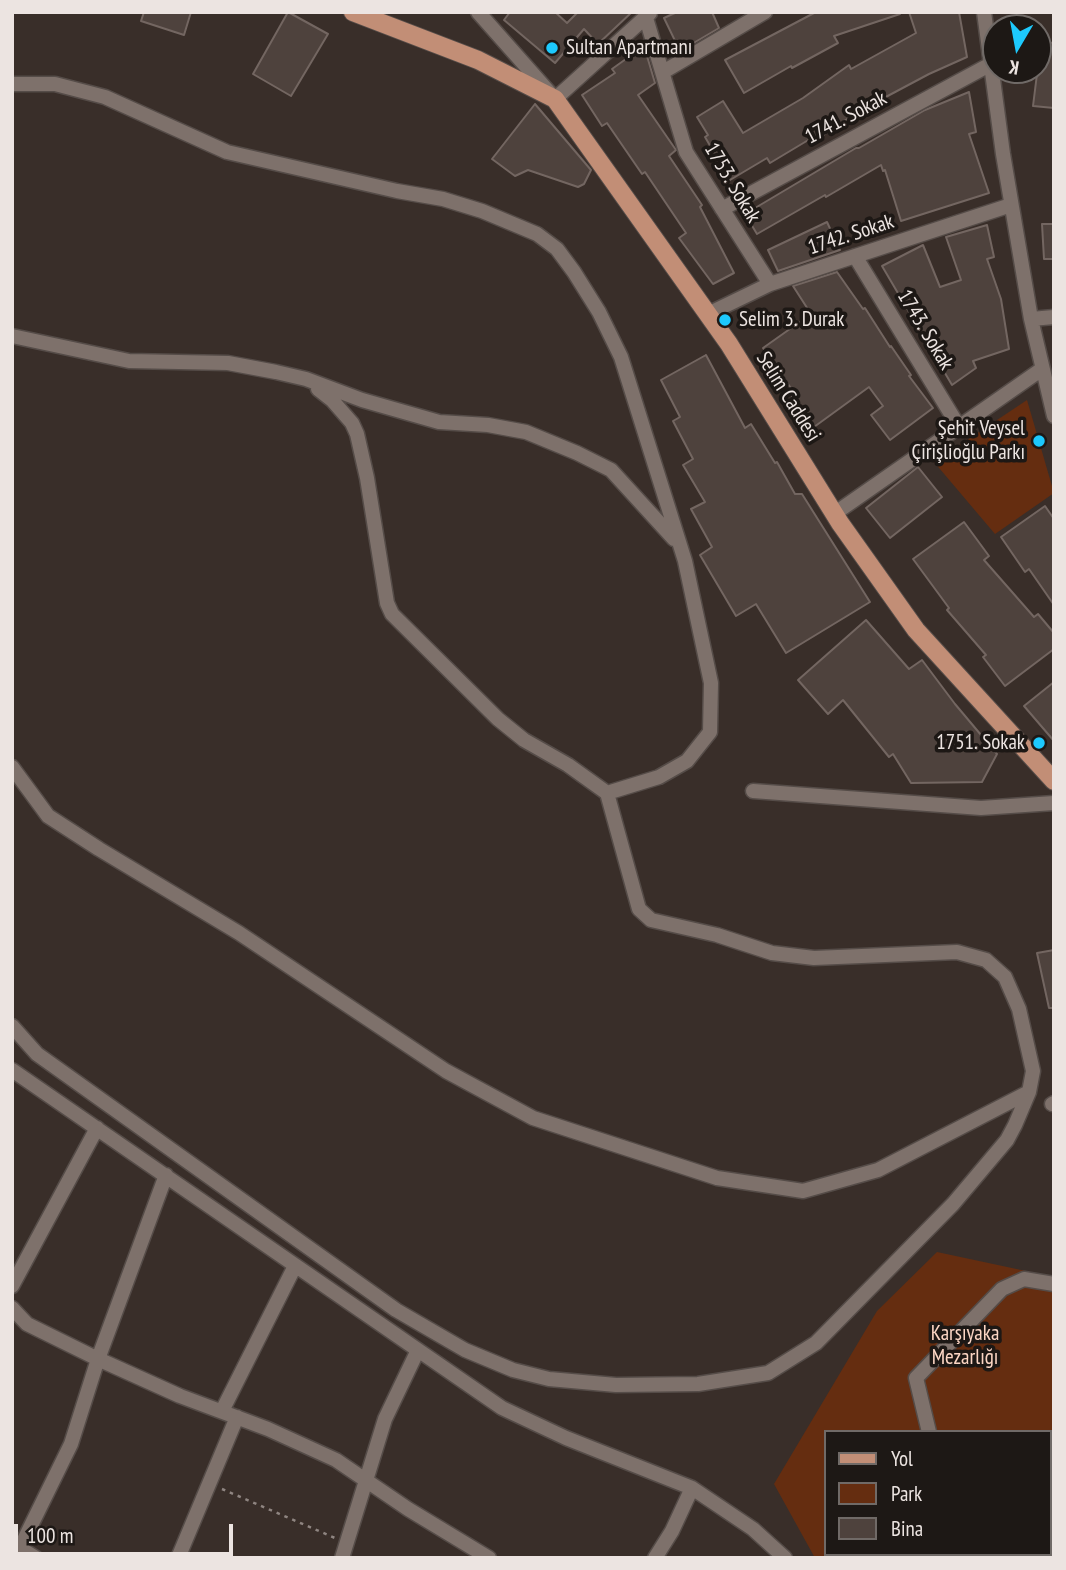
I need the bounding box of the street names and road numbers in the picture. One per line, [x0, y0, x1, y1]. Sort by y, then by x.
street label: 1741. Sokak [801, 86, 891, 150]
street label: 1753. Sokak [698, 138, 766, 228]
street label: 1742. Sokak [805, 209, 897, 261]
street label: 1743. Sokak [891, 285, 959, 375]
street label: Selim Caddesi [750, 347, 826, 447]

